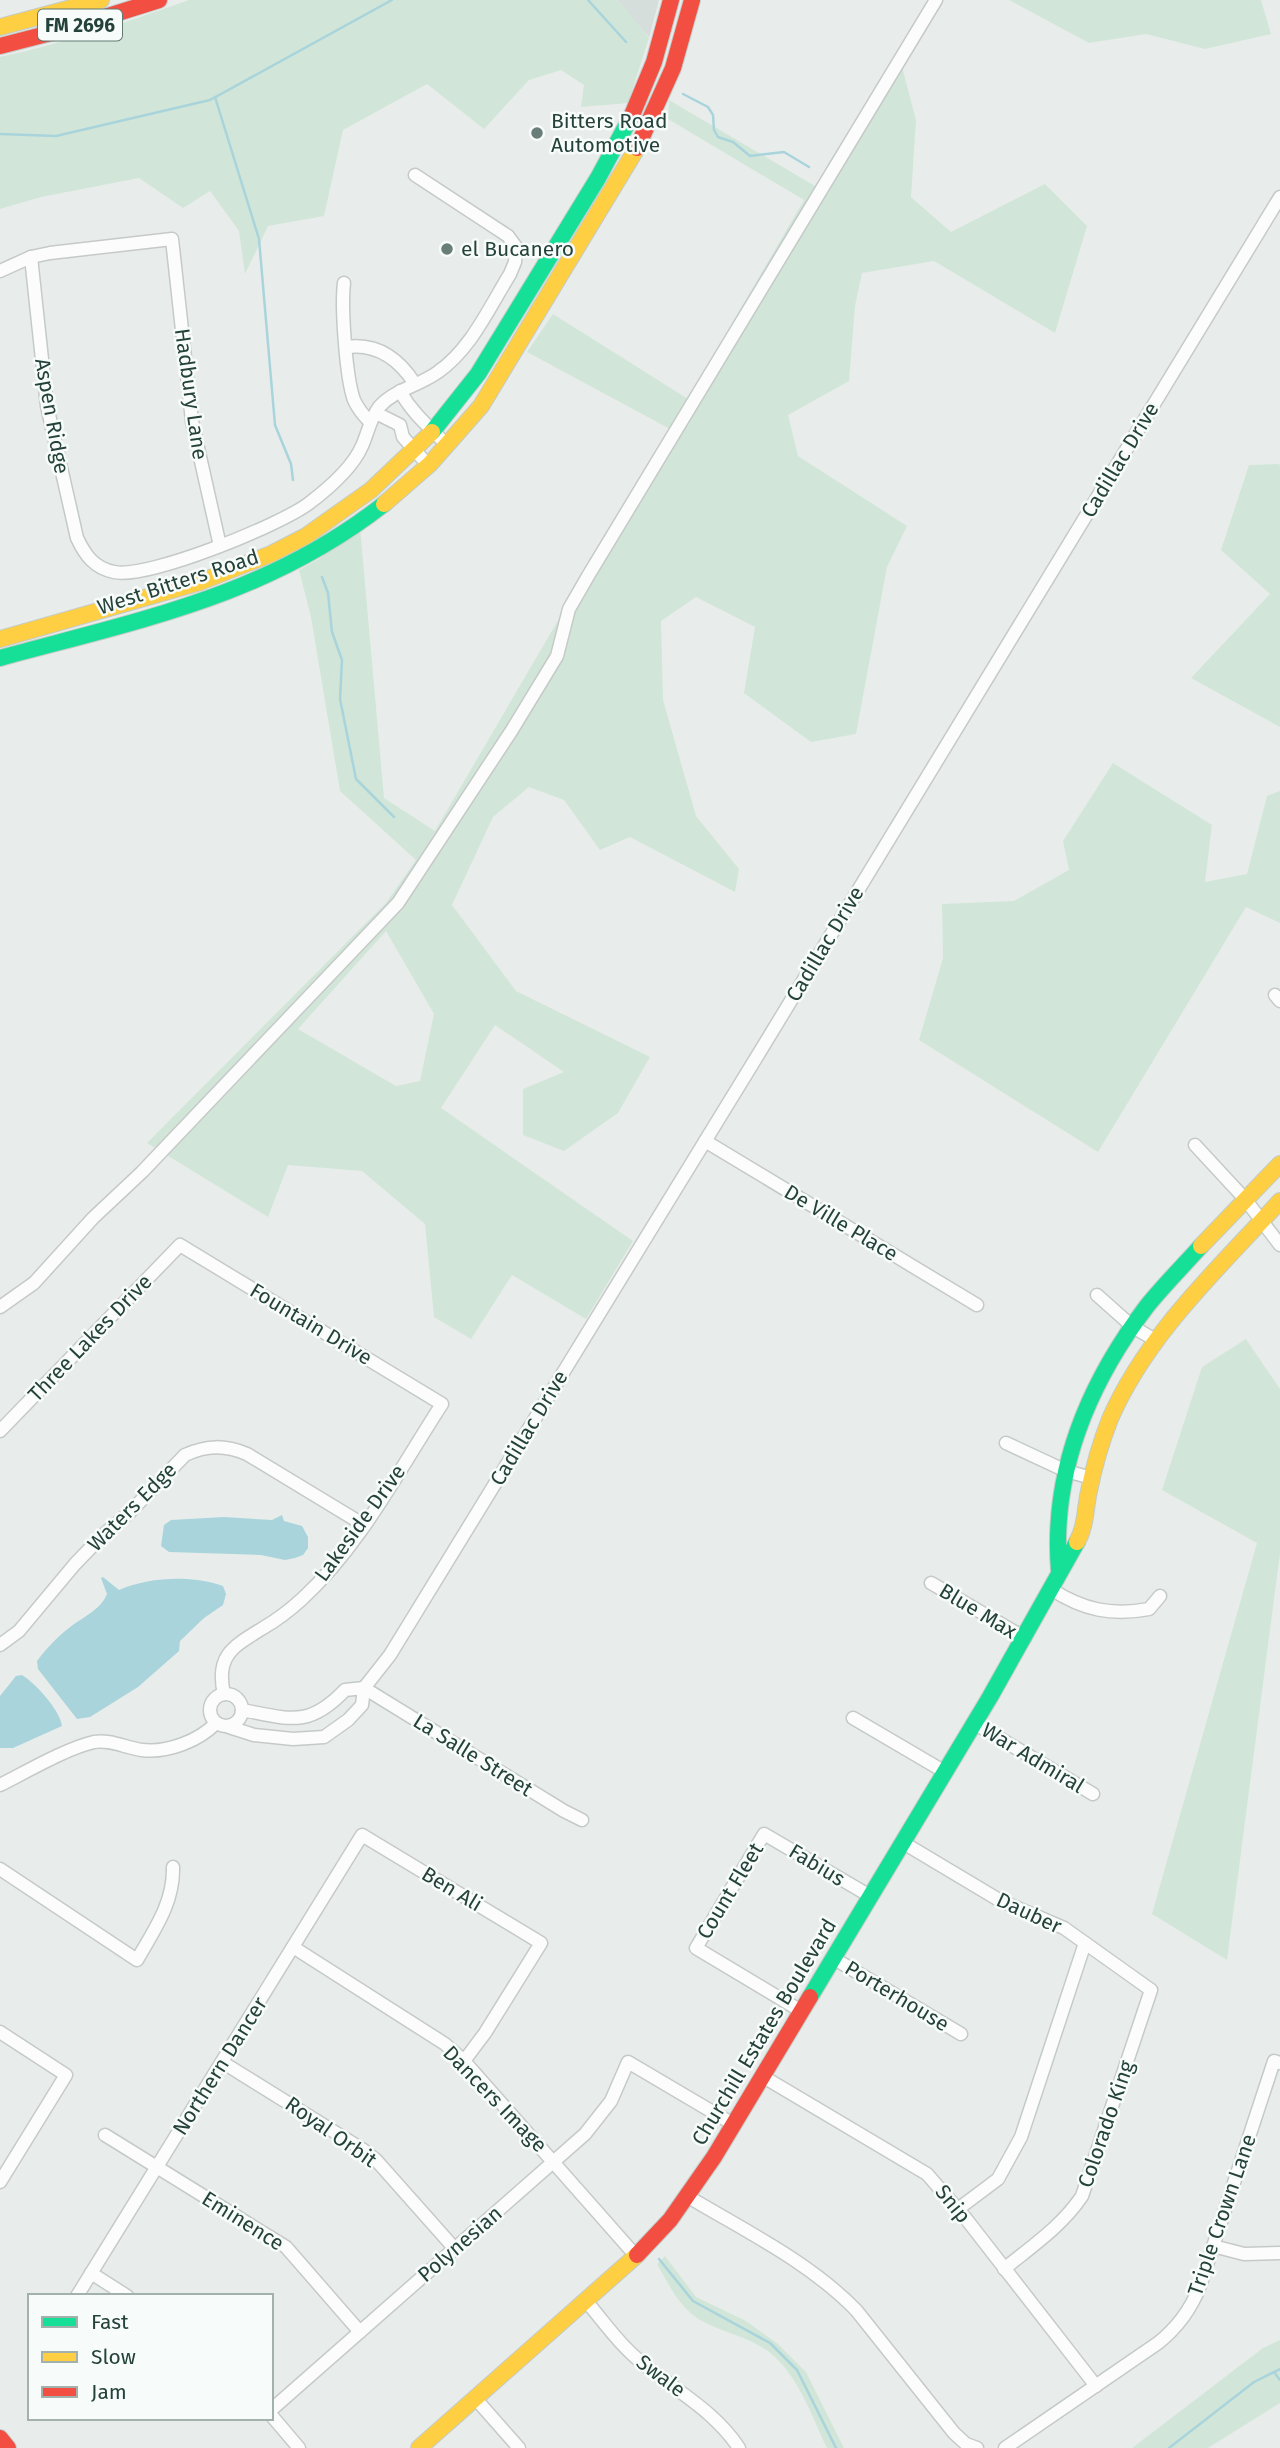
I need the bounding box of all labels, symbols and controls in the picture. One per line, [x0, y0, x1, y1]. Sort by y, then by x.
road number: FM 2696 [38, 10, 122, 41]
place label: Bitters Road Automotive [551, 108, 668, 158]
marker: Bitters Road Automotive [529, 125, 545, 141]
place label: el Bucanero [461, 236, 574, 262]
marker: el Bucanero [439, 241, 455, 257]
street label: Hadbury Lane [169, 327, 213, 461]
street label: Aspen Ridge [29, 356, 75, 476]
street label: Cadillac Drive [1075, 398, 1165, 522]
street label: West Bitters Road [94, 544, 262, 620]
street label: Cadillac Drive [780, 882, 870, 1006]
street label: De Ville Place [779, 1179, 903, 1267]
street label: Three Lakes Drive [23, 1269, 157, 1407]
street label: Fountain Drive [245, 1277, 377, 1371]
street label: Cadillac Drive [484, 1366, 574, 1490]
street label: Waters Edge [82, 1457, 182, 1557]
street label: Lakeside Drive [309, 1459, 411, 1587]
street label: Blue Max [934, 1578, 1022, 1645]
street label: La Salle Street [408, 1708, 538, 1802]
street label: War Admiral [977, 1717, 1089, 1799]
street label: Count Fleet [691, 1838, 769, 1944]
street label: Fabius [784, 1838, 850, 1892]
street label: Ben Ali [417, 1861, 487, 1917]
street label: Dauber [992, 1887, 1066, 1939]
street label: Churchill Estates Boulevard [686, 1914, 842, 2150]
street label: Porterhouse [840, 1955, 954, 2037]
street label: Northern Dancer [167, 1992, 273, 2140]
street label: Dancers Image [437, 2040, 553, 2158]
street label: Colorado King [1072, 2057, 1140, 2191]
street label: Royal Orbit [280, 2091, 382, 2173]
street label: Triple Crown Lane [1182, 2131, 1262, 2299]
street label: Snip [930, 2179, 976, 2229]
street label: Eminence [197, 2186, 289, 2256]
street label: Polynesian [412, 2200, 508, 2288]
legend [28, 2294, 273, 2420]
text: Fast [91, 2309, 129, 2335]
text: Slow [91, 2344, 136, 2370]
street label: Swale [631, 2349, 691, 2403]
text: Jam [91, 2379, 127, 2405]

